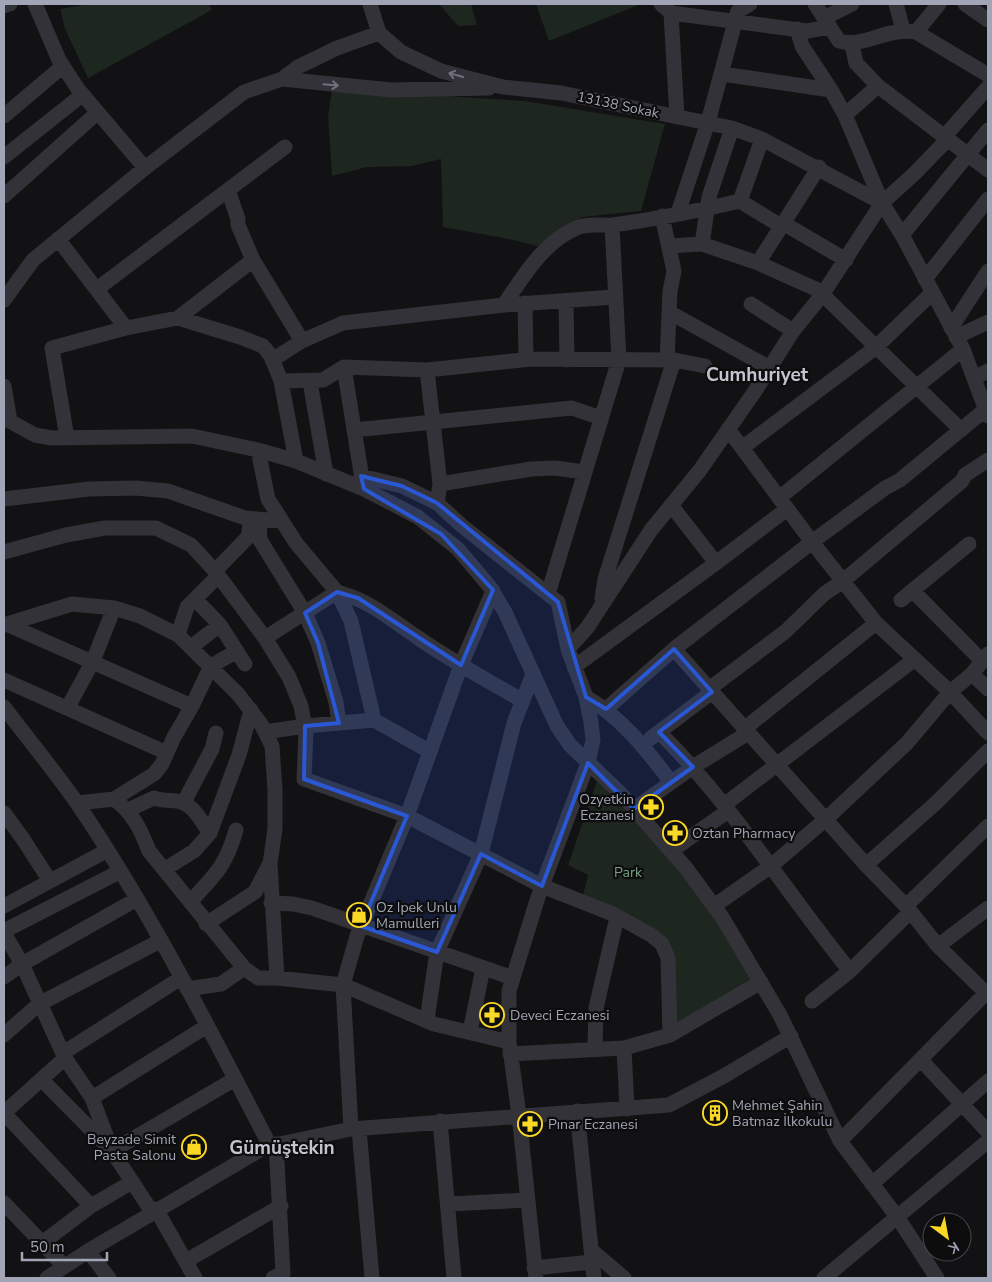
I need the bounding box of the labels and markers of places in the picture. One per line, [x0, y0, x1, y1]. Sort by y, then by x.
place label: Ozyetkin Eczanesi [579, 790, 634, 825]
pharmacy icon: Ozyetkin Eczanesi [638, 794, 664, 820]
pharmacy icon: Oztan Pharmacy [662, 820, 688, 846]
place label: Oztan Pharmacy [692, 824, 796, 843]
place label: Oz Ipek Unlu Mamulleri [376, 898, 457, 933]
shop icon: Oz Ipek Unlu Mamulleri [346, 902, 372, 928]
pharmacy icon: Deveci Eczanesi [479, 1002, 505, 1028]
place label: Deveci Eczanesi [510, 1006, 609, 1025]
place label: Mehmet Şahin Batmaz İlkokulu [732, 1096, 832, 1131]
building icon: Mehmet Şahin Batmaz İlkokulu [702, 1100, 728, 1126]
pharmacy icon: Pınar Eczanesi [517, 1111, 543, 1137]
place label: Pınar Eczanesi [548, 1115, 638, 1134]
place label: Beyzade Simit Pasta Salonu [87, 1130, 176, 1165]
shop icon: Beyzade Simit Pasta Salonu [181, 1134, 207, 1160]

